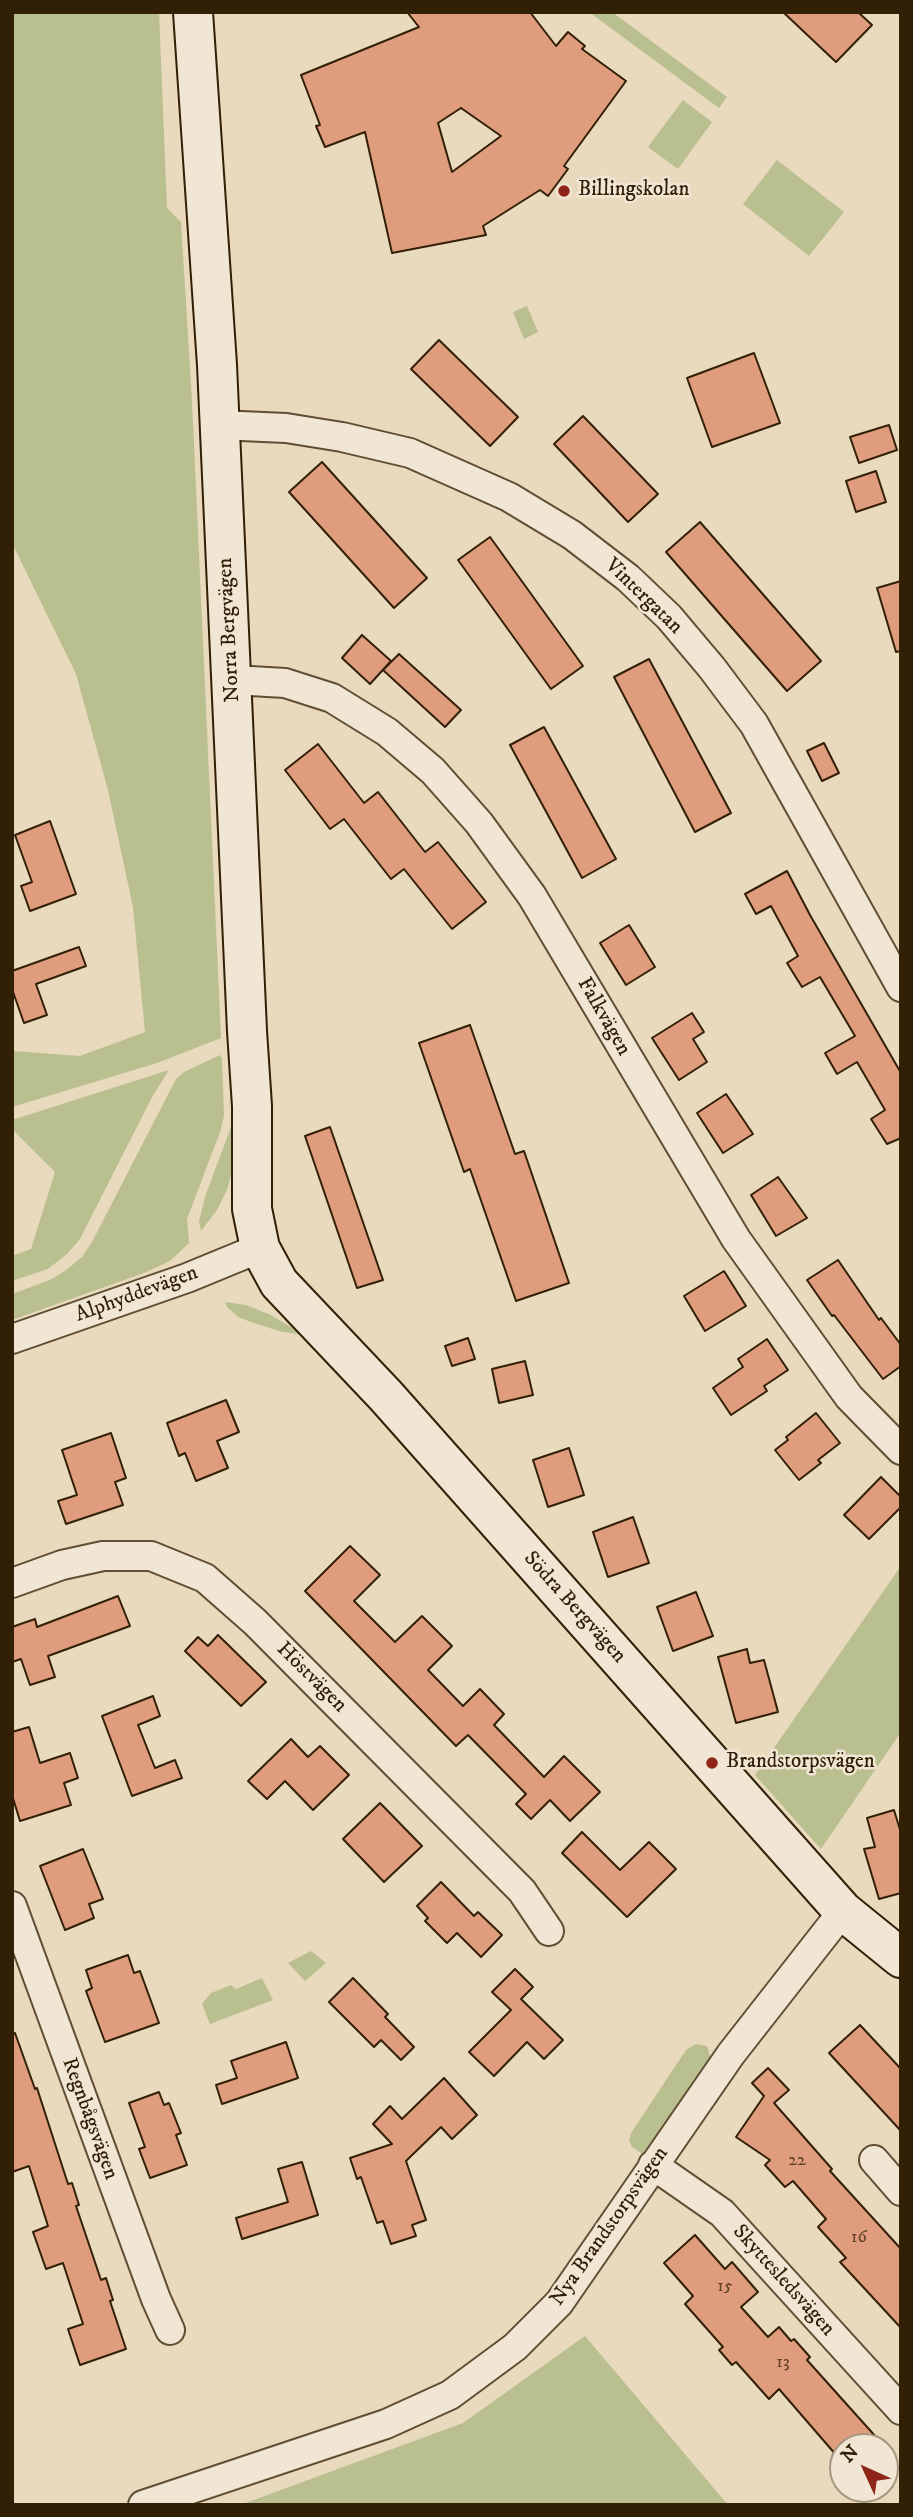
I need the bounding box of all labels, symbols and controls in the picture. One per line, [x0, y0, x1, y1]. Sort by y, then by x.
place label: Billingskolan [578, 178, 689, 204]
marker: Billingskolan [556, 183, 572, 199]
street label: Vintergatan [599, 554, 687, 640]
street label: Norra Bergvägen [214, 557, 246, 703]
street label: Falkvägen [571, 973, 635, 1061]
street label: Alphyddevägen [72, 1261, 202, 1329]
street label: Södra Bergvägen [517, 1547, 631, 1669]
street label: Höstvägen [271, 1638, 351, 1718]
place label: Brandstorpsvägen [726, 1750, 875, 1776]
marker: Brandstorpsvägen [704, 1755, 720, 1771]
street label: Regnbågsvägen [55, 2055, 123, 2183]
street label: Nya Brandstorpsvägen [546, 2142, 674, 2312]
house number: 22 [788, 2150, 806, 2172]
street label: Skyttesledsvägen [726, 2220, 840, 2342]
house number: 16 [851, 2227, 867, 2249]
house number: 15 [717, 2276, 733, 2298]
house number: 13 [776, 2352, 790, 2374]
north arrow [829, 2433, 899, 2503]
text: N [837, 2441, 864, 2468]

